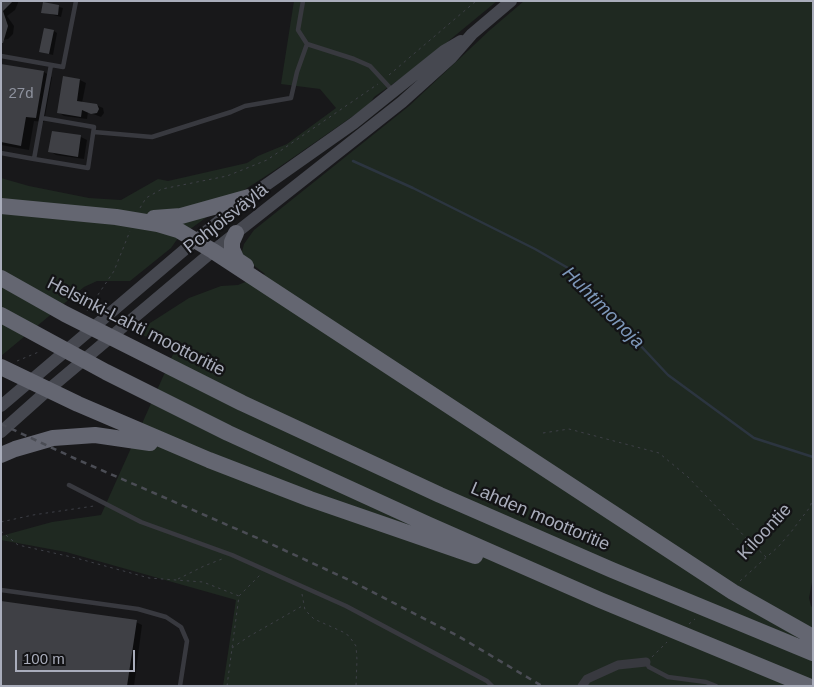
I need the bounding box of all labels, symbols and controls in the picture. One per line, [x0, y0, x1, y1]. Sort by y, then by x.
house number: 27d [8, 85, 34, 103]
street label: Pohjoisväylä [180, 179, 272, 259]
water label: Huhtimonoja [557, 262, 649, 354]
street label: Helsinki-Lahti moottoritie [43, 273, 229, 381]
street label: Lahden moottoritie [467, 478, 613, 556]
street label: Kiloontie [734, 499, 796, 565]
scale bar [18, 640, 138, 672]
text: 100 m [23, 650, 65, 667]

